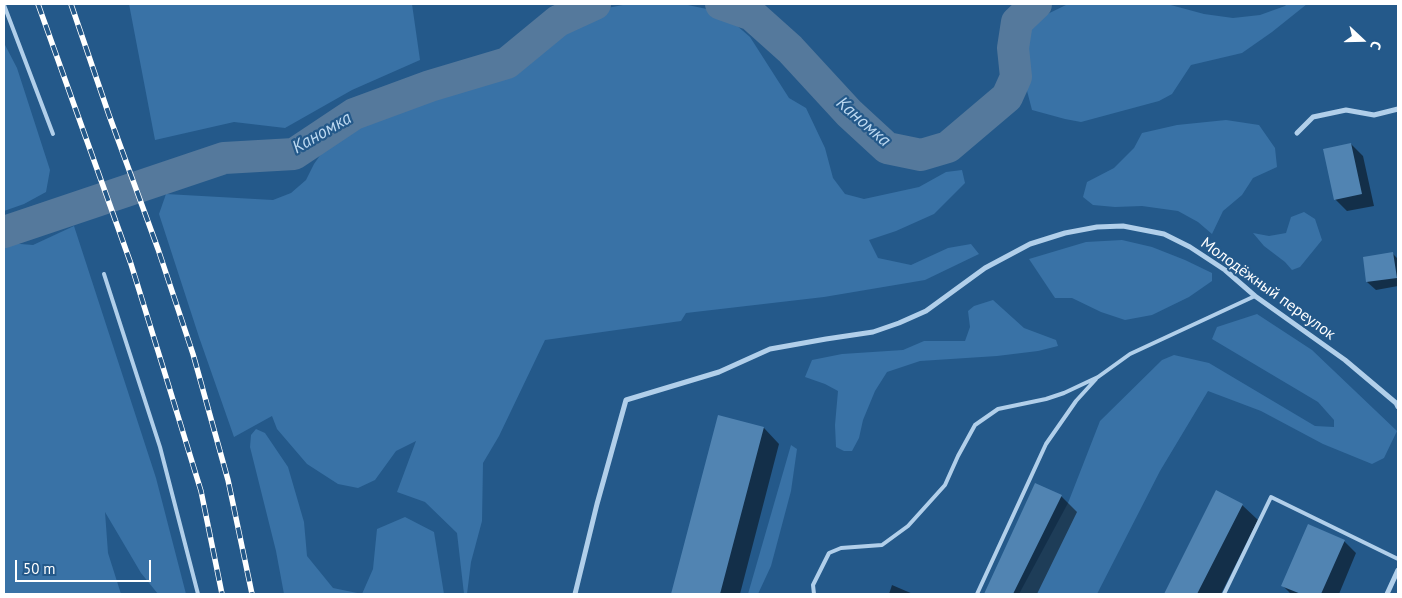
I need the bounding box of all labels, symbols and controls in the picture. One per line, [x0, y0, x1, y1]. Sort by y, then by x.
north arrow [1337, 15, 1387, 65]
text: С [1366, 38, 1386, 52]
water label: Каномка [831, 93, 895, 151]
water label: Каномка [289, 107, 355, 159]
street label: Молодёжный переулок [1197, 234, 1339, 344]
scale bar [18, 550, 154, 582]
text: 50 m [23, 559, 56, 578]

